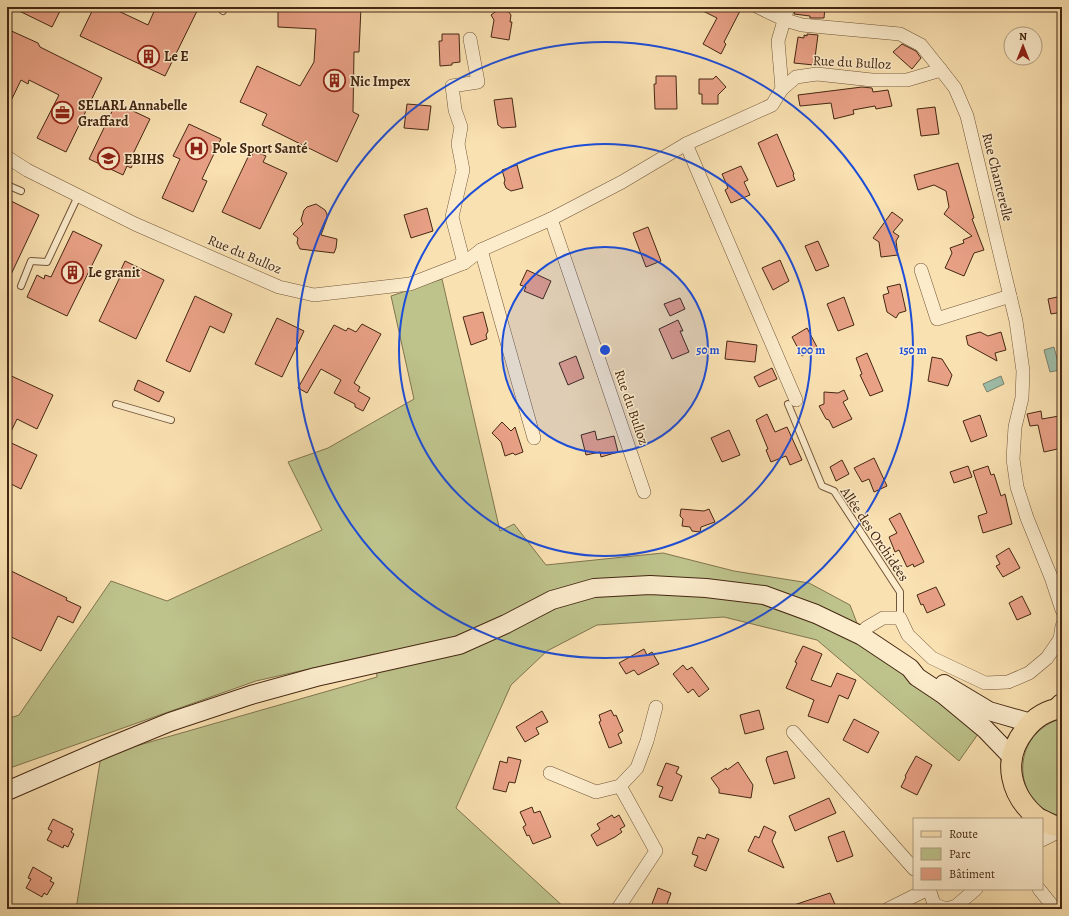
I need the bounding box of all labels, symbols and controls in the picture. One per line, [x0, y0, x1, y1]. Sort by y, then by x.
north arrow [1003, 26, 1043, 66]
text: N [1019, 29, 1027, 44]
building icon: Le E [136, 43, 162, 69]
place label: Le E [164, 47, 189, 66]
street label: Rue du Bulloz [812, 51, 892, 74]
building icon: Nic Impex [321, 68, 347, 94]
place label: Nic Impex [350, 72, 410, 91]
place label: SELARL Annabelle Graffard [78, 96, 188, 131]
office icon: SELARL Annabelle Graffard [49, 100, 75, 126]
street label: Rue Chanterelle [977, 131, 1018, 223]
hospital icon: Pole Sport Santé [184, 135, 210, 161]
place label: Pole Sport Santé [212, 139, 308, 158]
school or university icon: EBIHS [95, 146, 121, 172]
place label: EBIHS [124, 150, 164, 169]
street label: Rue du Bulloz [205, 230, 285, 279]
building icon: Le granit [60, 259, 86, 285]
place label: Le granit [88, 263, 141, 282]
text: 50 m [696, 342, 720, 358]
text: 100 m [797, 342, 825, 358]
text: 150 m [899, 342, 927, 358]
centre of rings [598, 343, 612, 357]
street label: Rue du Bulloz [610, 367, 653, 448]
street label: Allée des Orchidées [835, 482, 913, 585]
legend [913, 818, 1043, 890]
text: Route [949, 826, 978, 842]
text: Parc [949, 846, 971, 862]
text: Bâtiment [949, 866, 995, 882]

